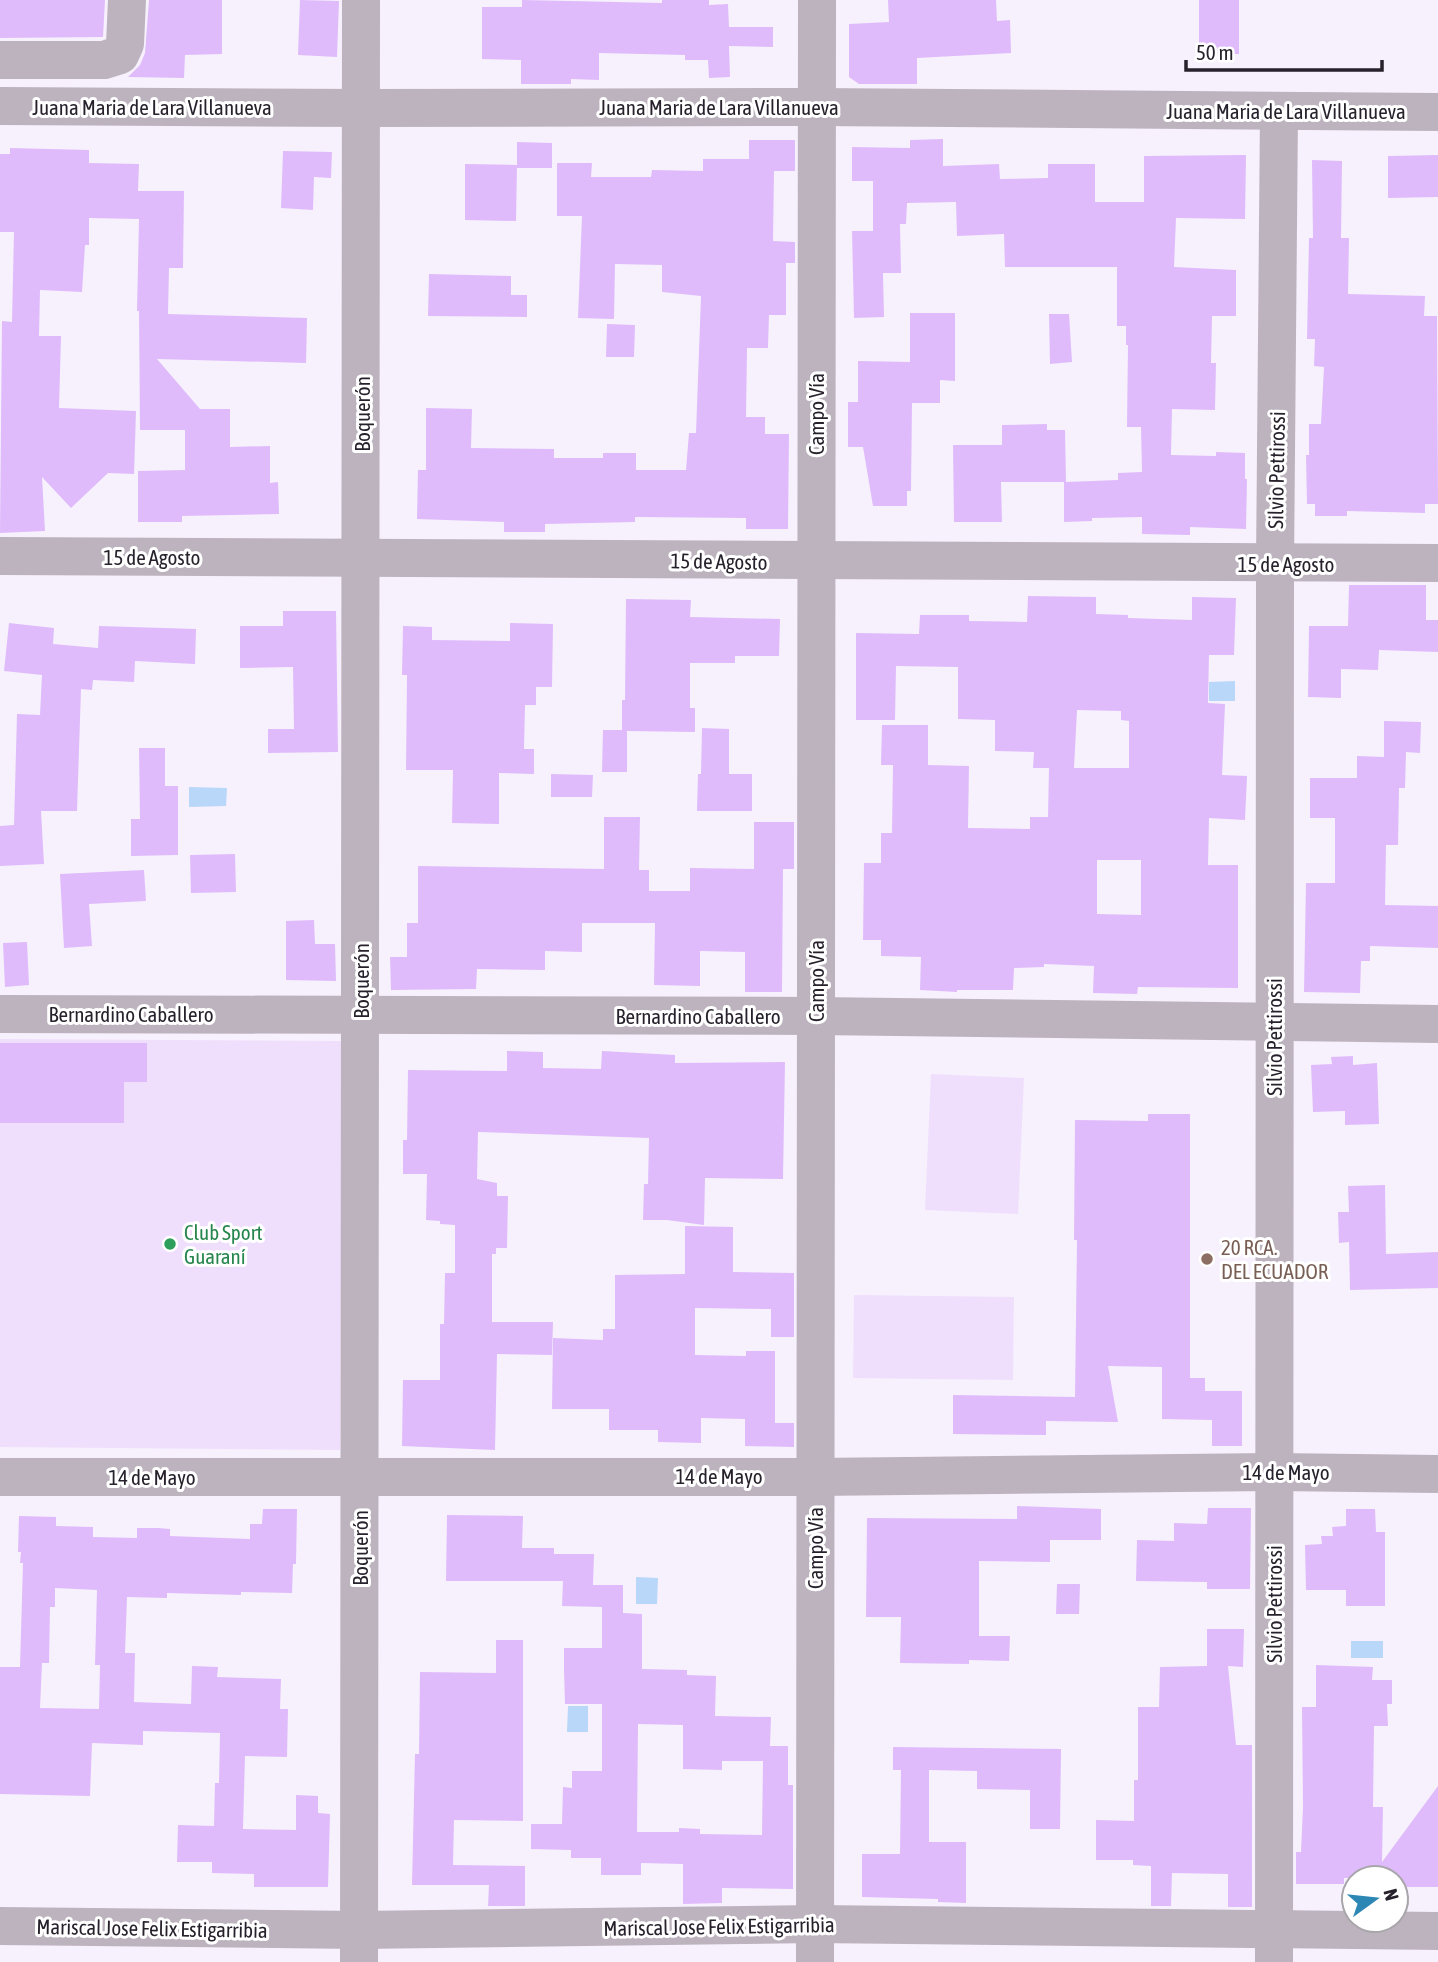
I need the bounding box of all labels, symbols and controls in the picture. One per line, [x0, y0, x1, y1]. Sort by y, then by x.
scale bar [1186, 28, 1382, 72]
text: 50 m [1196, 40, 1234, 64]
street label: Juana Maria de Lara Villanueva [32, 95, 272, 119]
street label: Juana Maria de Lara Villanueva [599, 95, 839, 119]
street label: Juana Maria de Lara Villanueva [1166, 99, 1406, 123]
street label: Campo Vía [804, 373, 828, 455]
street label: Boquerón [350, 376, 374, 452]
street label: Silvio Pettirossi [1263, 411, 1289, 529]
street label: 15 de Agosto [104, 545, 200, 569]
street label: 15 de Agosto [670, 548, 768, 574]
street label: 15 de Agosto [1238, 552, 1334, 576]
street label: Campo Vía [804, 940, 828, 1022]
street label: Boquerón [349, 943, 373, 1019]
street label: Silvio Pettirossi [1262, 978, 1286, 1096]
street label: Bernardino Caballero [49, 1002, 214, 1026]
street label: Bernardino Caballero [616, 1004, 781, 1028]
place label: Club Sport Guaraní [184, 1220, 263, 1268]
place label: 20 RCA. DEL ECUADOR [1221, 1235, 1329, 1283]
marker: Club Sport Guaraní [162, 1236, 178, 1252]
marker: 20 RCA. DEL ECUADOR [1199, 1251, 1215, 1267]
street label: 14 de Mayo [1242, 1460, 1330, 1484]
street label: 14 de Mayo [675, 1464, 763, 1488]
street label: 14 de Mayo [108, 1465, 196, 1489]
street label: Campo Vía [803, 1507, 827, 1589]
street label: Boquerón [348, 1510, 372, 1586]
street label: Silvio Pettirossi [1262, 1545, 1286, 1663]
north arrow [1340, 1864, 1410, 1934]
text: N [1379, 1886, 1403, 1903]
street label: Mariscal Jose Felix Estigarribia [603, 1912, 835, 1940]
street label: Mariscal Jose Felix Estigarribia [36, 1914, 268, 1942]

